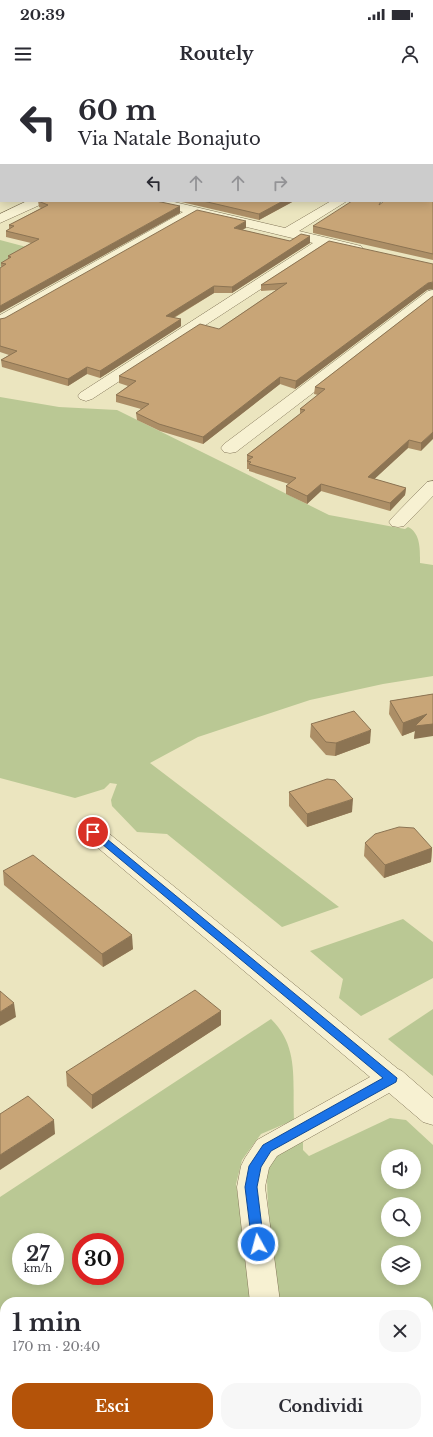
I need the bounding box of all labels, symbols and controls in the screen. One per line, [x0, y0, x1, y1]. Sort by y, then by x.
text: 20:39 [20, 5, 65, 24]
icon: menu [12, 43, 34, 65]
text: Routely [179, 43, 254, 65]
icon: person [399, 43, 421, 65]
text: 60 m [78, 93, 156, 128]
icon: left [12, 96, 64, 148]
text: Via Natale Bonajuto [78, 128, 261, 150]
icon: left [143, 172, 165, 194]
icon: ahead [185, 172, 207, 194]
icon: ahead [227, 172, 249, 194]
icon: right [269, 172, 291, 194]
pin [76, 815, 110, 849]
icon: arrive [82, 821, 104, 843]
map controls [381, 1149, 421, 1285]
button: sound [381, 1149, 421, 1189]
button: search [381, 1197, 421, 1237]
position arrow [237, 1223, 279, 1265]
speed limit sign: 30 [72, 1233, 124, 1285]
text: 27 [26, 1242, 50, 1266]
button: layers [381, 1245, 421, 1285]
text: km/h [24, 1262, 52, 1275]
text: 1 min [12, 1308, 82, 1337]
button: close [379, 1310, 421, 1352]
text: 170 m · 20:40 [12, 1338, 100, 1355]
button: Esci [12, 1383, 213, 1429]
button: Condividi [221, 1383, 421, 1429]

